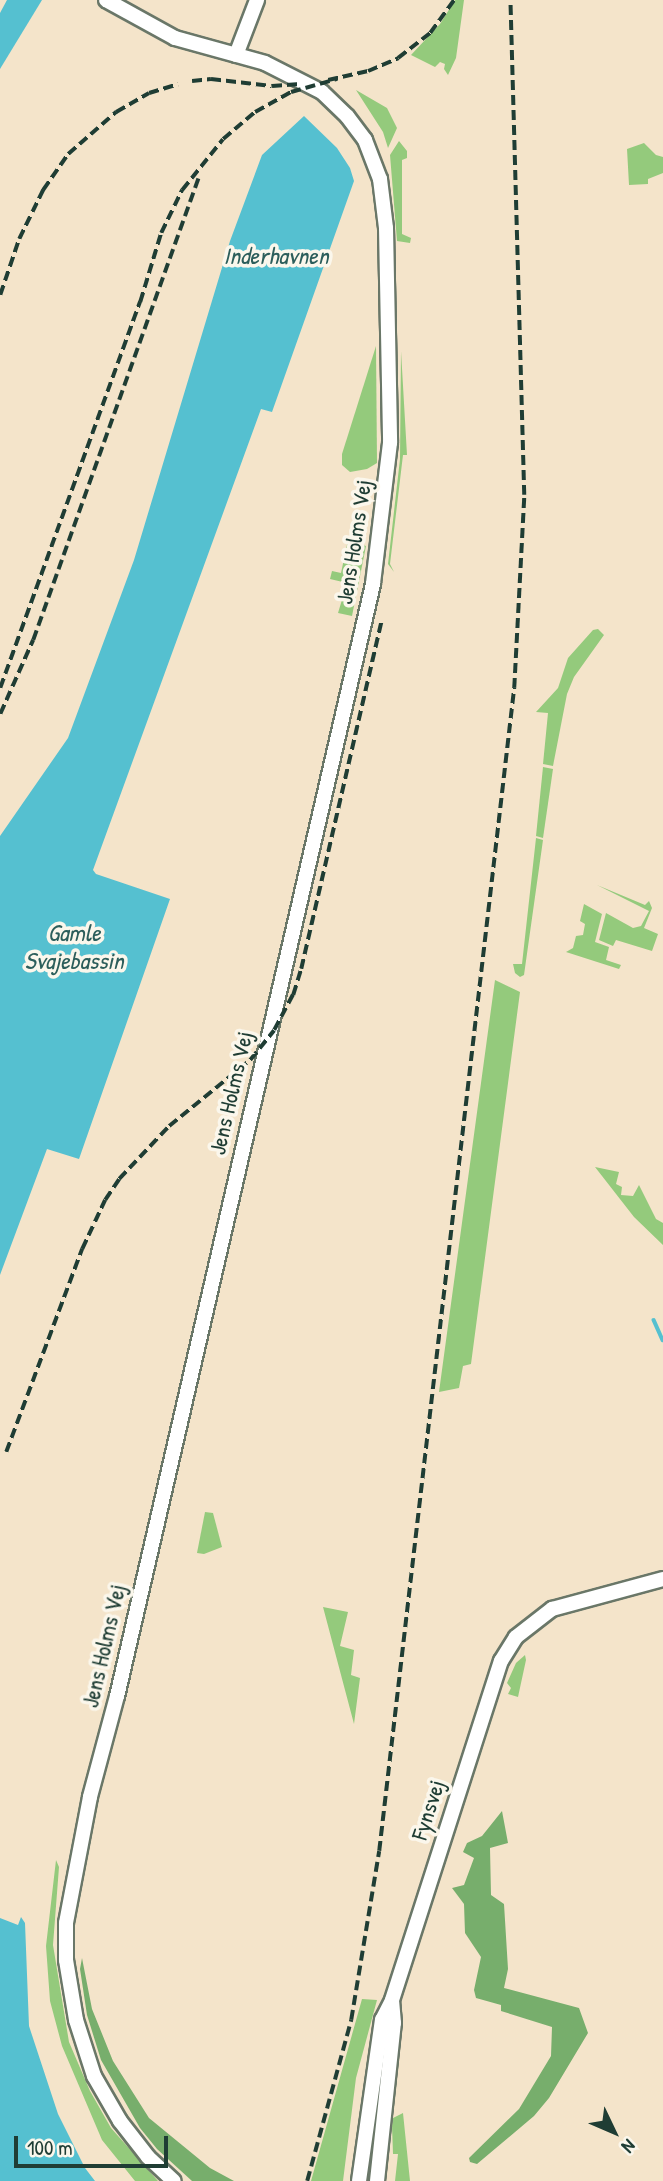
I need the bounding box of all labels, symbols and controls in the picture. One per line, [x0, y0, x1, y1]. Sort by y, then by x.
water label: Inderhavnen [224, 242, 328, 270]
street label: Jens Holms Vej [331, 478, 377, 606]
water label: Gamle Svajebassin [24, 919, 124, 975]
street label: Jens Holms Vej [203, 1029, 259, 1157]
street label: Jens Holms Vej [76, 1582, 132, 1710]
street label: Fynsvej [405, 1777, 451, 1843]
north arrow [579, 2097, 649, 2167]
scale bar [18, 2122, 172, 2166]
text: 100 m [27, 2133, 73, 2162]
text: N [616, 2134, 642, 2159]

